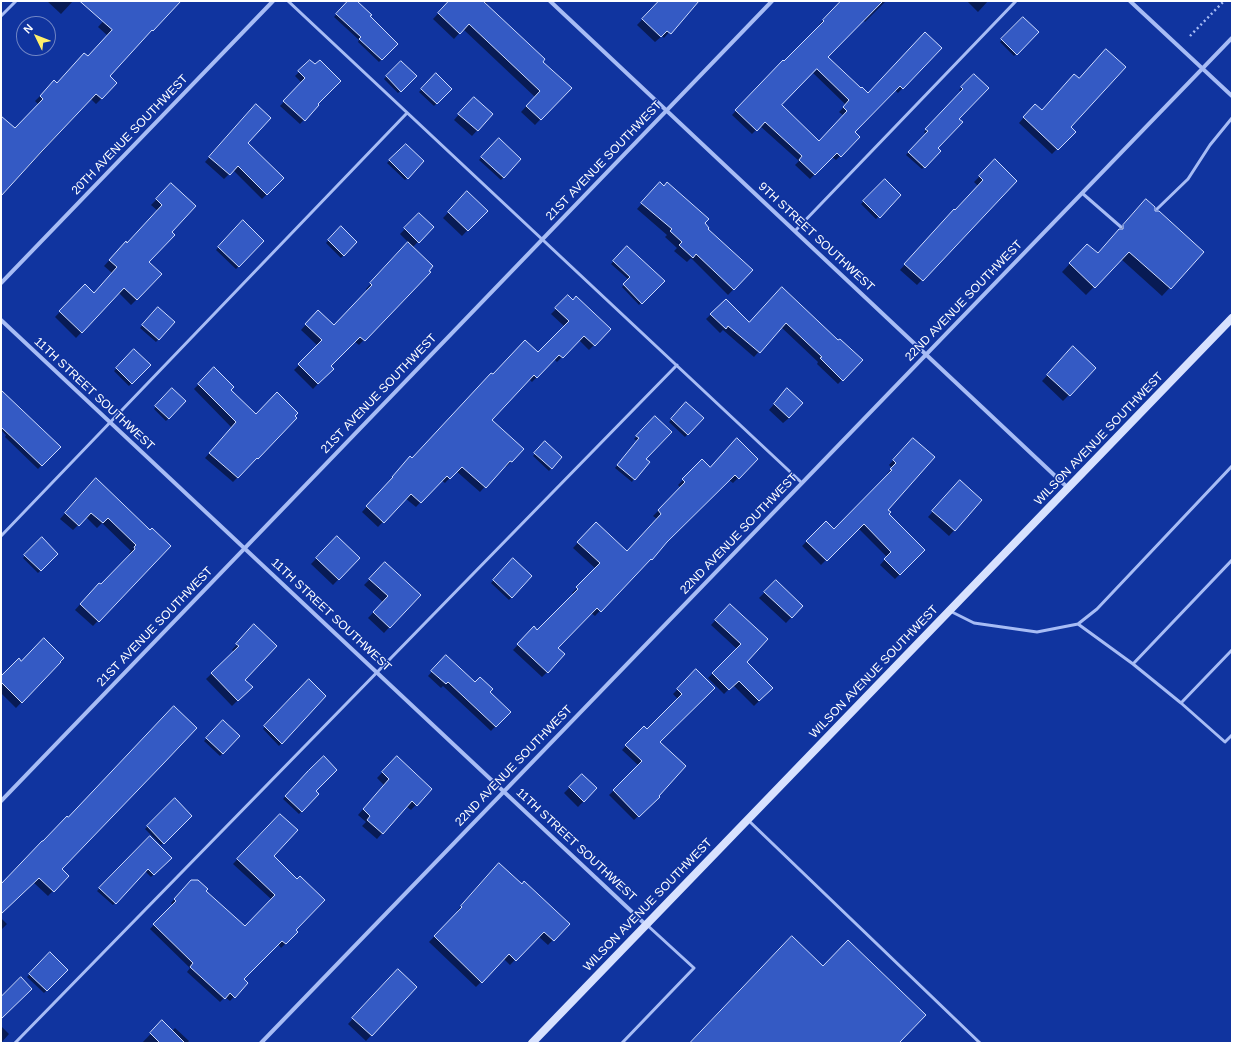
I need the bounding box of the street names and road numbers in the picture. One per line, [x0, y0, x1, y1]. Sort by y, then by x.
street label: 20TH AVENUE SOUTHWEST [69, 72, 191, 198]
street label: 21ST AVENUE SOUTHWEST [543, 98, 665, 224]
street label: 9TH STREET SOUTHWEST [755, 179, 877, 295]
street label: 22ND AVENUE SOUTHWEST [902, 238, 1026, 364]
street label: 21ST AVENUE SOUTHWEST [318, 331, 440, 457]
street label: 11TH STREET SOUTHWEST [31, 334, 157, 454]
street label: WILSON AVENUE SOUTHWEST [1032, 370, 1166, 508]
street label: 22ND AVENUE SOUTHWEST [677, 471, 801, 597]
street label: 11TH STREET SOUTHWEST [268, 555, 394, 675]
street label: 21ST AVENUE SOUTHWEST [94, 564, 216, 690]
street label: WILSON AVENUE SOUTHWEST [807, 603, 941, 741]
street label: 22ND AVENUE SOUTHWEST [452, 703, 576, 829]
street label: 11TH STREET SOUTHWEST [513, 785, 639, 905]
street label: WILSON AVENUE SOUTHWEST [581, 836, 715, 974]

